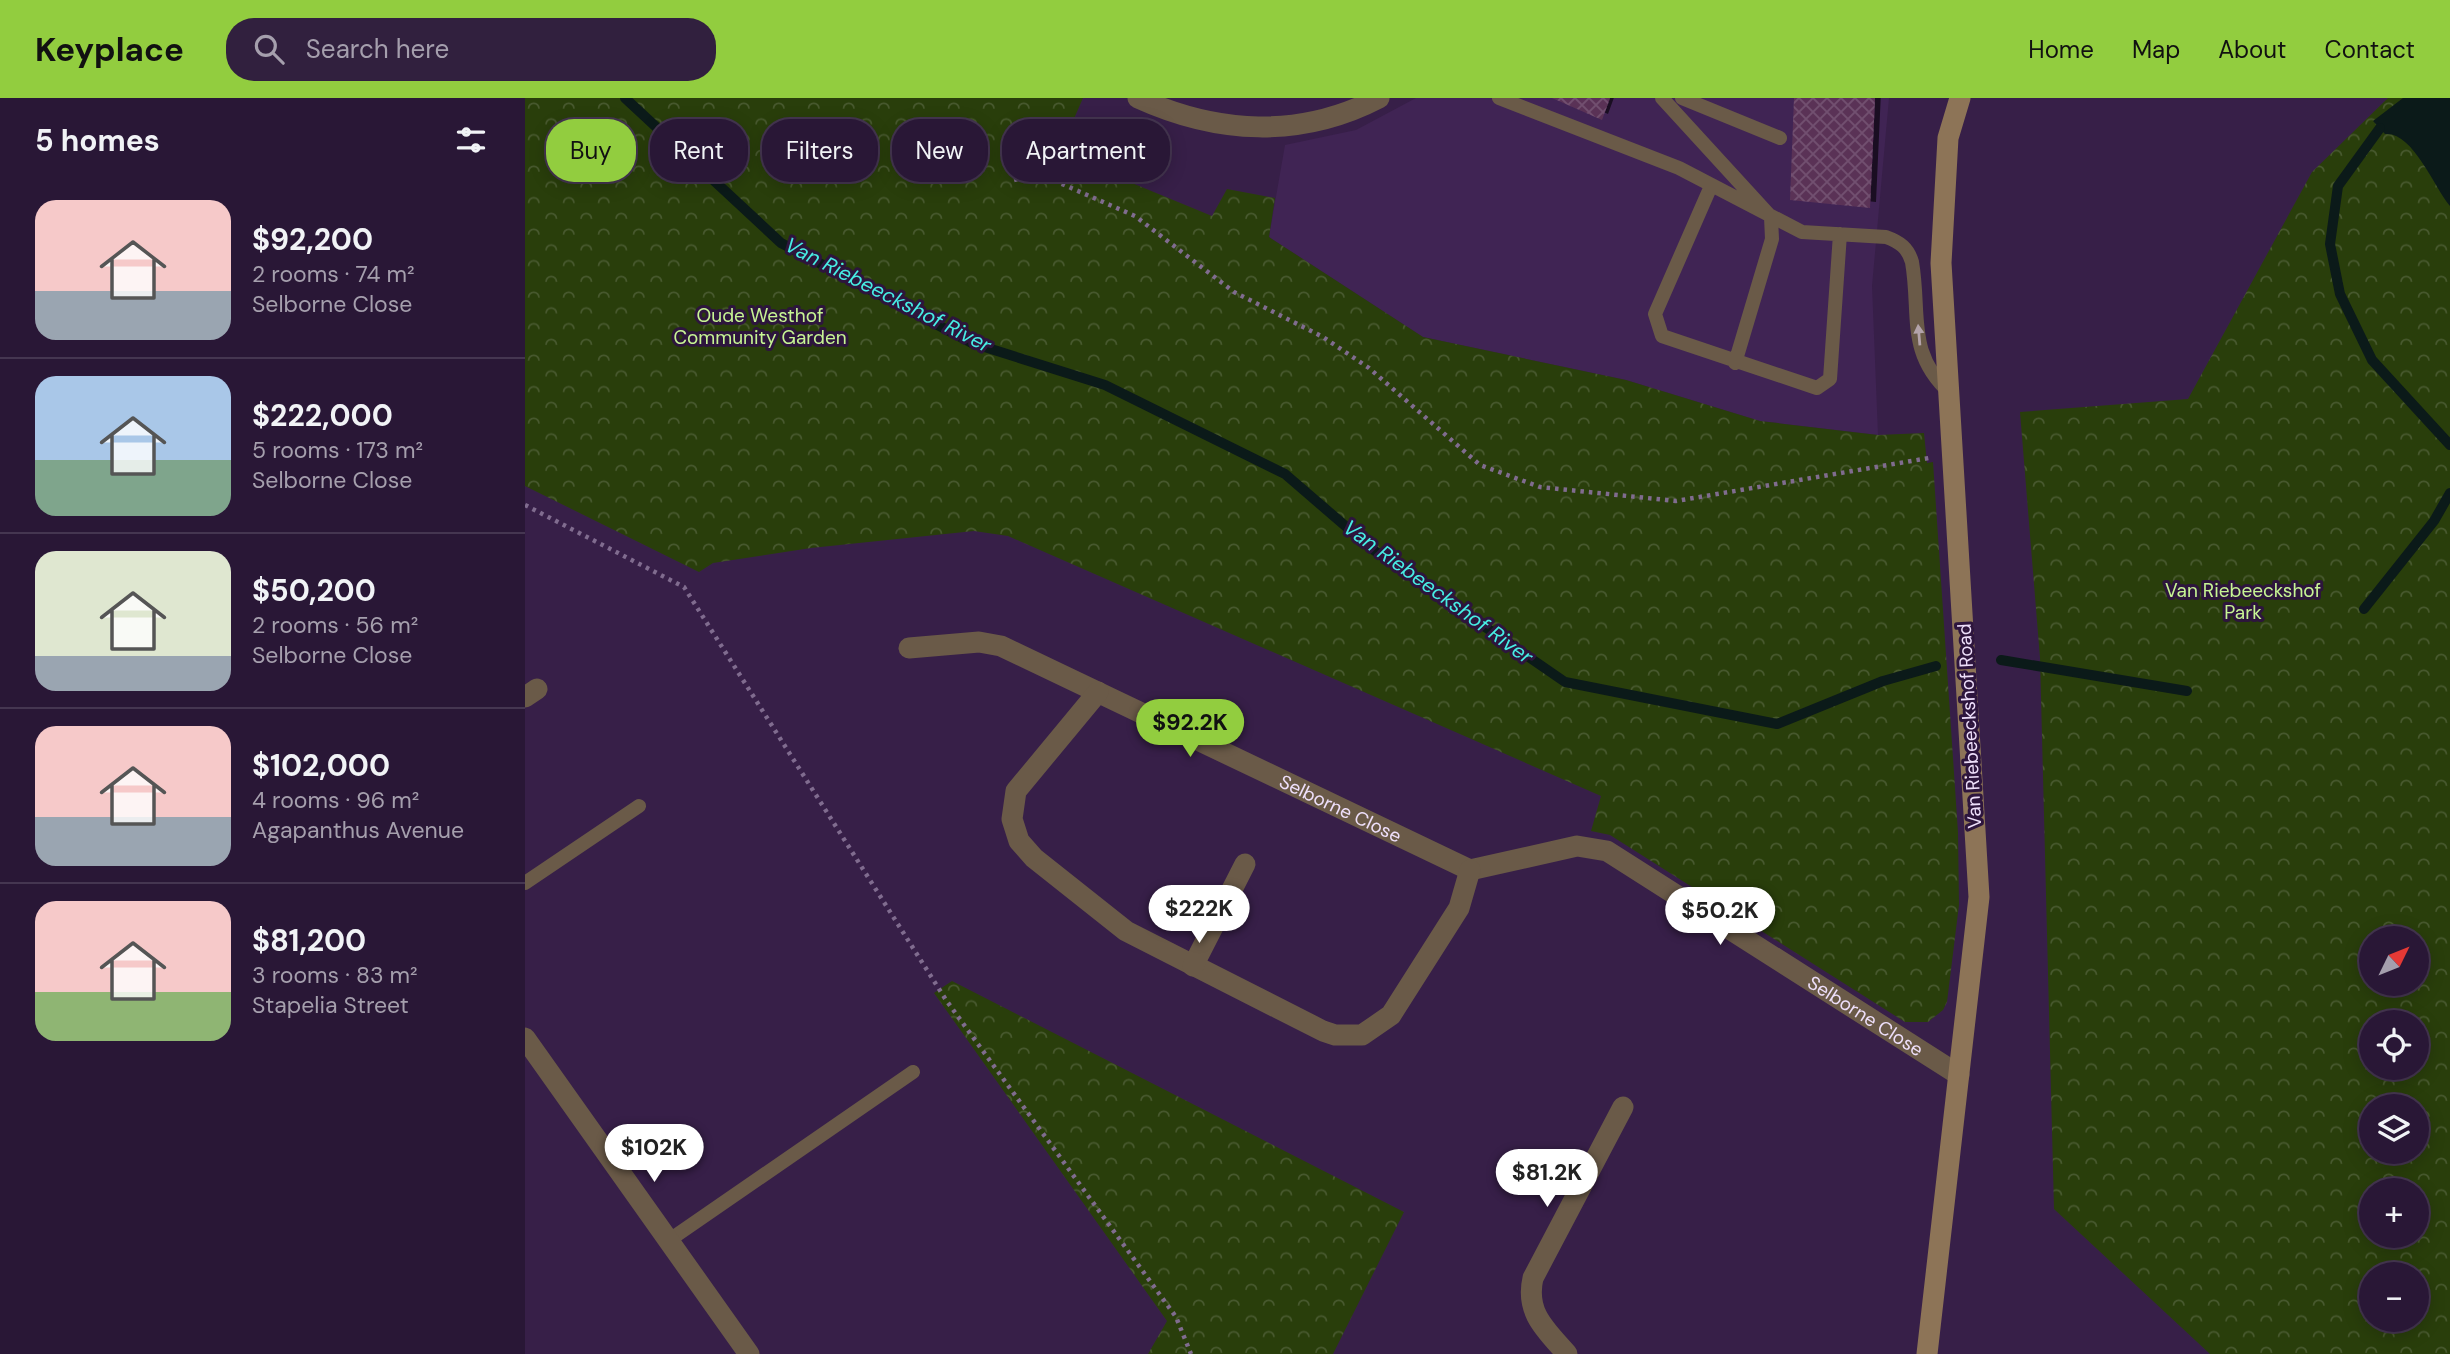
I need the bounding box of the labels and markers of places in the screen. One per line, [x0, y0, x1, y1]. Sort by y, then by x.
pin: $92.2K [1133, 700, 1247, 759]
pin: $222K [1150, 886, 1248, 945]
pin: $50.2K [1663, 888, 1777, 947]
pin: $102K [605, 1124, 703, 1184]
pin: $81.2K [1490, 1150, 1604, 1209]

